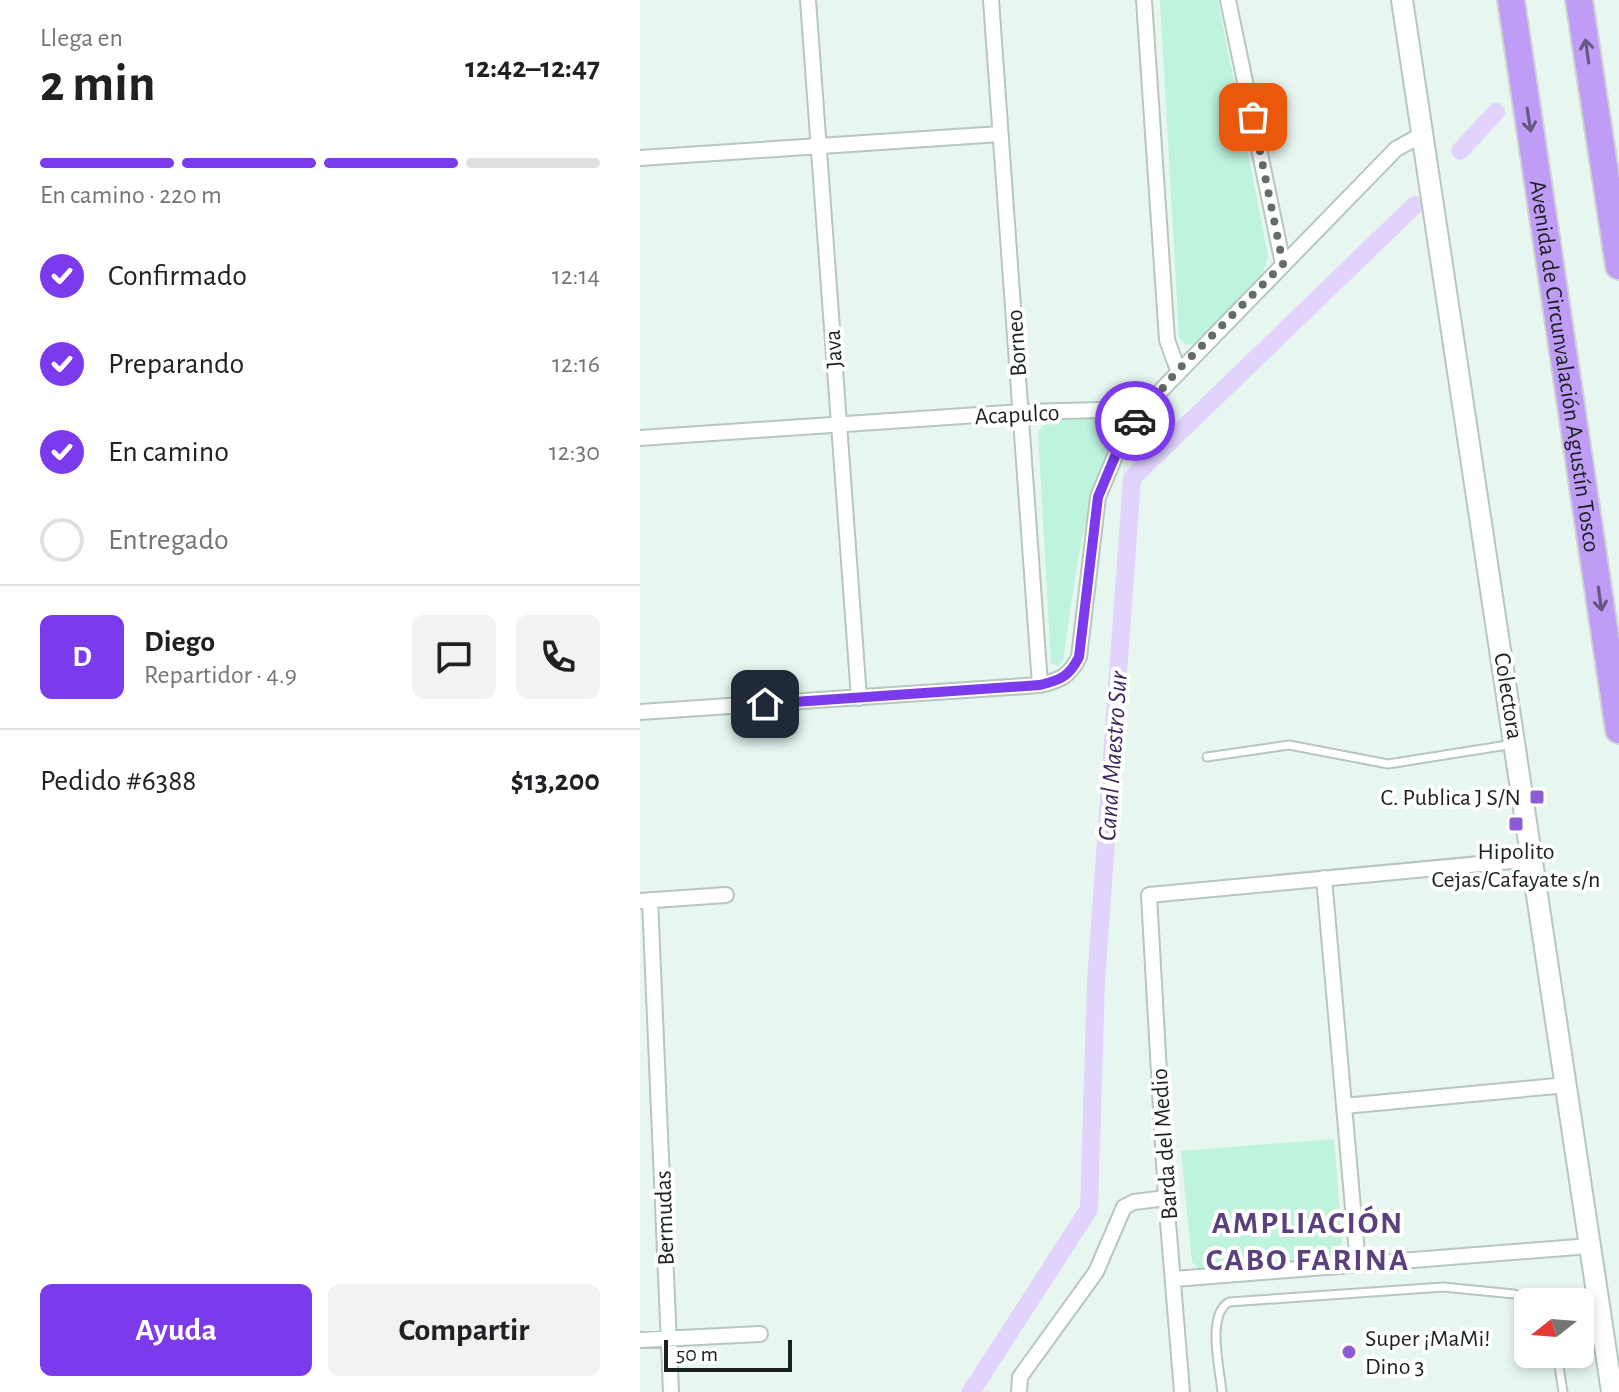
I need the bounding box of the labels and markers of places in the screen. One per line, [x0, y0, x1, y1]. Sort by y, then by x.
pin [1219, 83, 1287, 151]
pin [731, 670, 799, 738]
place label: C. Publica J S/N [1381, 786, 1521, 810]
marker: C. Publica J S/N [1528, 788, 1546, 806]
marker: Hipolito Cejas/Cafayate s/n [1507, 815, 1525, 833]
place label: Hipolito Cejas/Cafayate s/n [1432, 840, 1600, 892]
place label: Super ¡MaMi! Dino 3 [1365, 1327, 1490, 1379]
marker: Super ¡MaMi! Dino 3 [1340, 1343, 1358, 1361]

